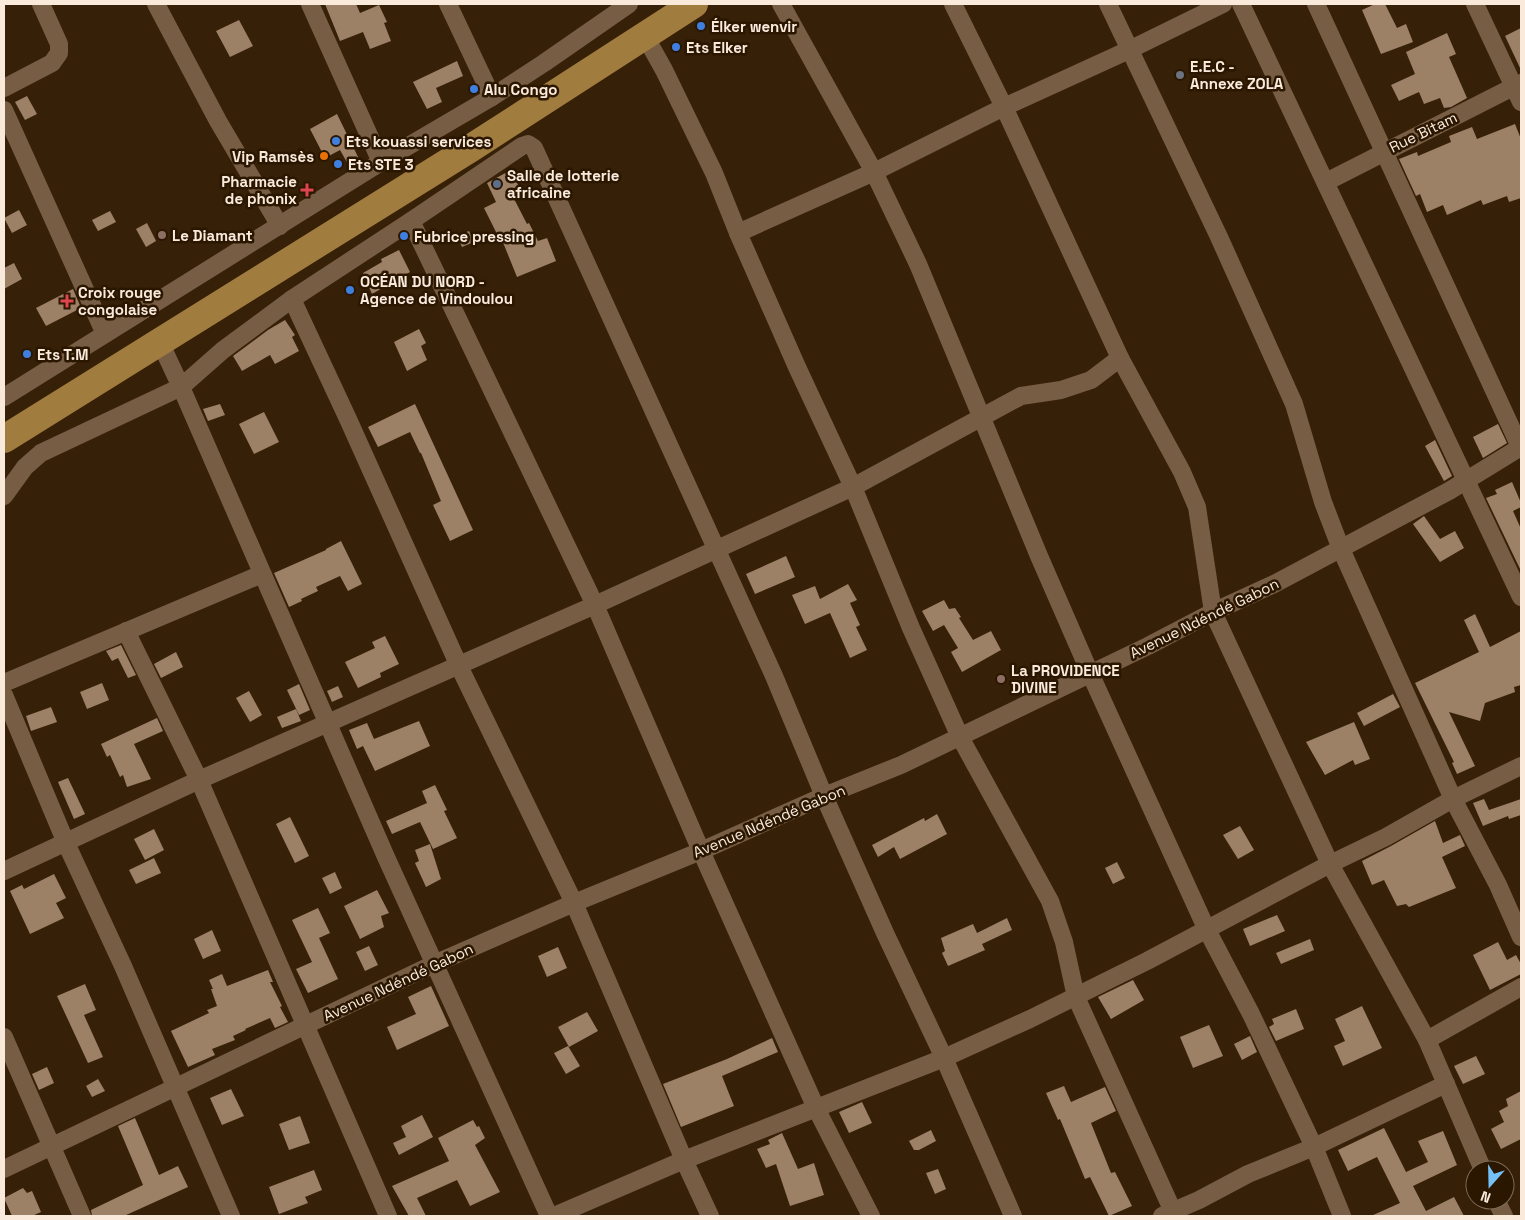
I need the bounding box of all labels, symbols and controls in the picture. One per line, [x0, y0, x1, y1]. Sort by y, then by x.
place label: Élker wenvir [711, 17, 797, 36]
marker: Élker wenvir [695, 20, 707, 32]
place label: Ets Elker [686, 38, 748, 57]
marker: Ets Elker [670, 41, 682, 53]
place label: E.E.C - Annexe ZOLA [1190, 57, 1284, 93]
marker: E.E.C - Annexe ZOLA [1174, 69, 1186, 81]
place label: Alu Congo [484, 80, 557, 99]
marker: Alu Congo [468, 83, 480, 95]
street label: Rue Bitam [1386, 107, 1460, 157]
place label: Ets kouassi services [346, 132, 491, 151]
marker: Ets kouassi services [330, 135, 342, 147]
place label: Vip Ramsès [232, 147, 314, 166]
marker: Vip Ramsès [318, 150, 330, 162]
place label: Ets STE 3 [348, 155, 414, 174]
marker: Ets STE 3 [332, 158, 344, 170]
place label: Salle de lotterie africaine [507, 166, 620, 202]
place label: Pharmacie de phonix [221, 172, 297, 208]
marker: Salle de lotterie africaine [491, 178, 503, 190]
marker: Pharmacie de phonix [301, 184, 313, 196]
place label: Le Diamant [172, 226, 253, 245]
place label: Fubrice pressing [414, 227, 534, 246]
marker: Le Diamant [156, 229, 168, 241]
marker: Fubrice pressing [398, 230, 410, 242]
place label: OCÉAN DU NORD - Agence de Vindoulou [360, 272, 513, 308]
place label: Croix rouge congolaise [78, 283, 162, 319]
marker: OCÉAN DU NORD - Agence de Vindoulou [344, 284, 356, 296]
marker: Croix rouge congolaise [60, 294, 74, 308]
place label: Ets T.M [37, 345, 88, 364]
marker: Ets T.M [21, 348, 33, 360]
street label: Avenue Ndéndé Gabon [1126, 574, 1282, 662]
place label: La PROVIDENCE DIVINE [1011, 661, 1120, 697]
marker: La PROVIDENCE DIVINE [995, 673, 1007, 685]
street label: Avenue Ndéndé Gabon [690, 780, 848, 862]
street label: Avenue Ndéndé Gabon [320, 939, 476, 1025]
north arrow [1465, 1160, 1515, 1210]
text: N [1478, 1187, 1493, 1207]

